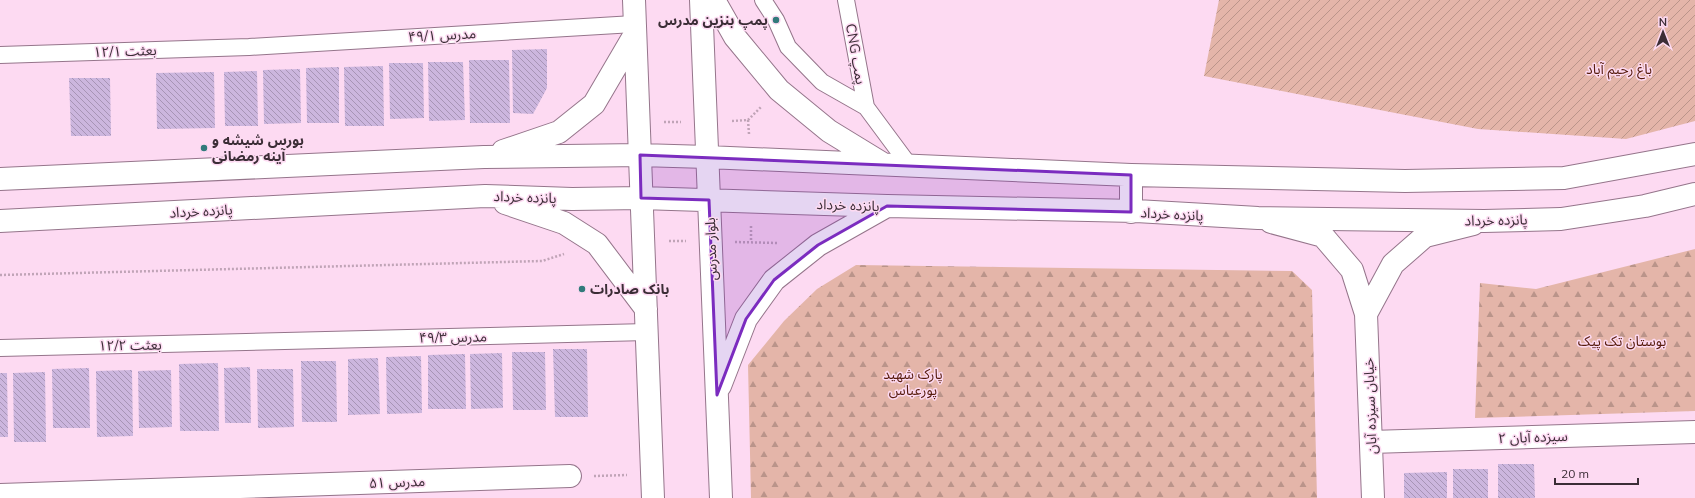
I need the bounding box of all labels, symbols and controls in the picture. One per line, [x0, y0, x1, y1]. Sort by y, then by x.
place label: پمپ بنزین مدرس [658, 11, 768, 30]
north arrow [1643, 12, 1683, 52]
marker: پمپ بنزین مدرس [771, 15, 781, 25]
text: N [1659, 15, 1667, 29]
street label: CNG پمپ [840, 22, 870, 86]
street label: مدرس ۴۹/۱ [408, 24, 476, 46]
street label: بعثت ۱۲/۱ [93, 41, 157, 61]
park label: باغ رحیم آباد [1586, 60, 1652, 80]
place label: بورس شیشه و آینه رمضانی [212, 131, 304, 165]
marker: بورس شیشه و آینه رمضانی [199, 143, 209, 153]
street label: پانزده خرداد [493, 187, 557, 208]
street label: پانزده خرداد [816, 195, 880, 216]
street label: پانزده خرداد [169, 200, 233, 223]
street label: پانزده خرداد [1140, 203, 1204, 226]
street label: پانزده خرداد [1464, 210, 1528, 231]
street label: بلوار مدرس [701, 217, 721, 281]
place label: بانک صادرات [590, 280, 669, 298]
marker: بانک صادرات [577, 284, 587, 294]
street label: مدرس ۴۹/۳ [419, 327, 487, 347]
park label: بوستان تک پیک [1578, 332, 1666, 351]
street label: بعثت ۱۲/۲ [98, 335, 162, 355]
street label: خیابان سیزده آبان [1359, 357, 1381, 455]
park label: پارک شهید پورعباس [883, 365, 943, 400]
street label: سیزده آبان ۲ [1498, 427, 1568, 447]
scale bar [1555, 460, 1638, 486]
text: 20 m [1561, 466, 1589, 481]
street label: مدرس ۵۱ [369, 472, 425, 492]

